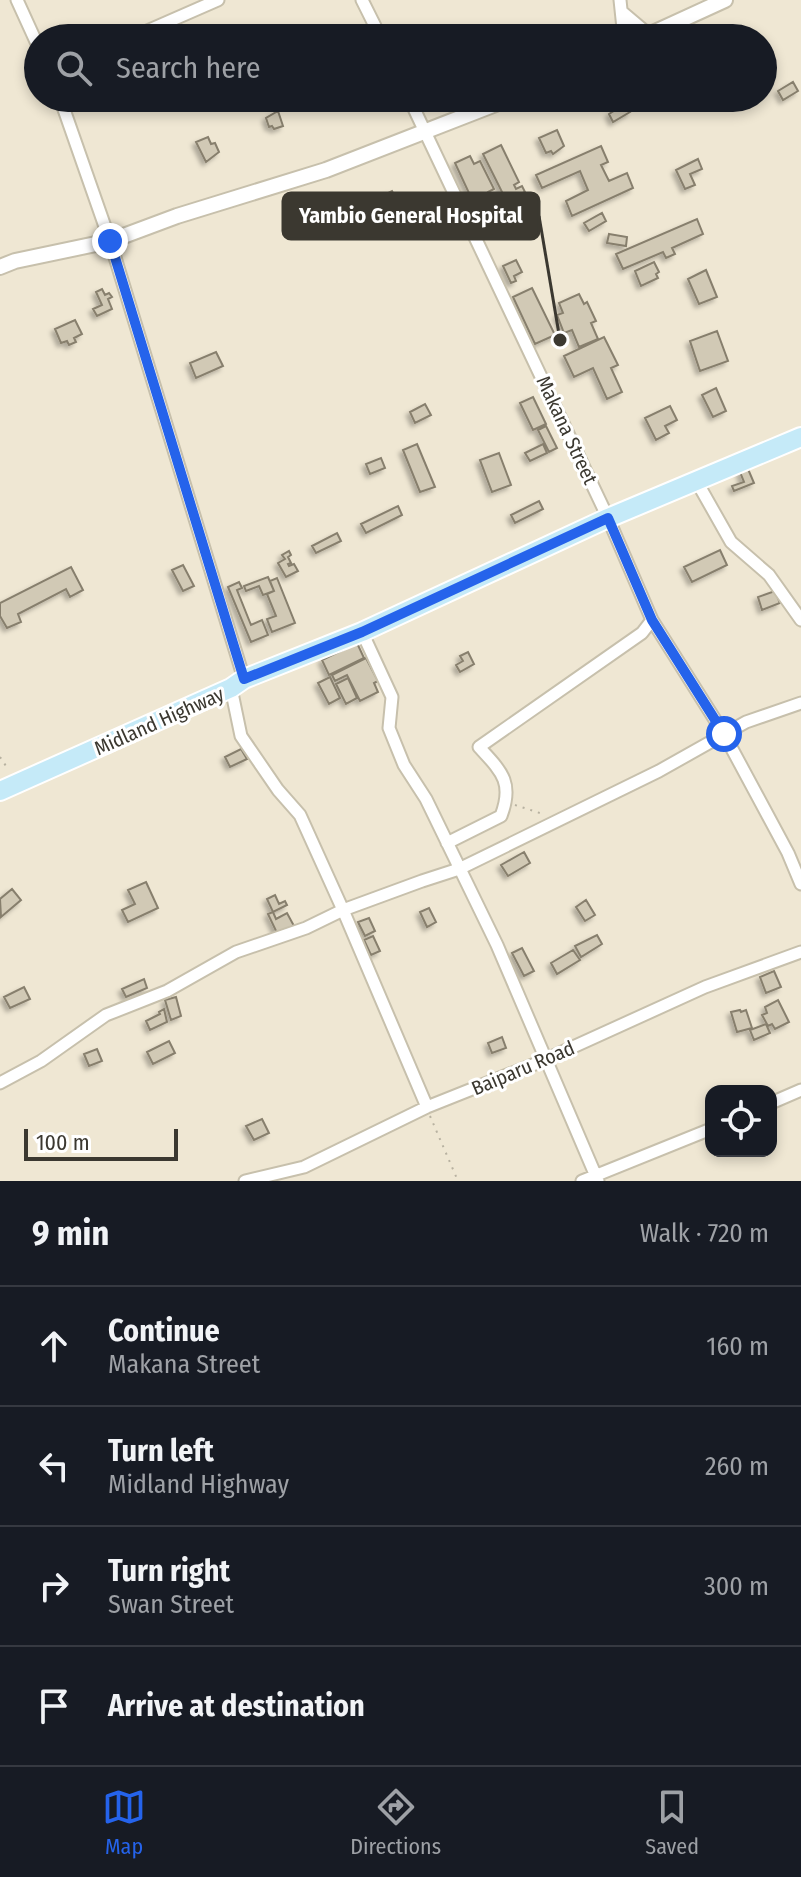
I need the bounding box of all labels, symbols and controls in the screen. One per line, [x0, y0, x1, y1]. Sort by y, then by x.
search box [24, 24, 777, 112]
icon: search [52, 46, 96, 90]
text: Search here [116, 50, 261, 86]
callout: Yambio General Hospital [283, 193, 539, 239]
text: Yambio General Hospital [298, 202, 524, 229]
route end [92, 223, 128, 259]
street label: Makana Street [531, 372, 603, 489]
street label: Midland Highway [90, 682, 228, 760]
route start [706, 716, 742, 752]
street label: Baiparu Road [468, 1036, 578, 1100]
map controls [705, 1085, 777, 1157]
button: locate [705, 1085, 777, 1157]
scale bar [24, 1125, 178, 1161]
text: 100 m [36, 1129, 90, 1156]
text: 9 min [32, 1213, 109, 1254]
text: Walk · 720 m [640, 1218, 769, 1249]
text: Continue [108, 1313, 220, 1349]
icon: ahead [32, 1324, 76, 1368]
text: 160 m [706, 1331, 769, 1362]
text: Makana Street [108, 1349, 260, 1380]
text: Turn left [108, 1433, 214, 1469]
icon: left [32, 1444, 76, 1488]
text: 260 m [705, 1451, 769, 1482]
text: Midland Highway [108, 1469, 289, 1500]
text: Turn right [108, 1553, 230, 1589]
icon: right [32, 1564, 76, 1608]
text: 300 m [704, 1571, 769, 1602]
text: Swan Street [108, 1589, 234, 1620]
icon: arrive [32, 1684, 76, 1728]
text: Arrive at destination [108, 1688, 365, 1724]
tab: Map [102, 1785, 146, 1860]
tab: Directions [350, 1785, 441, 1860]
tab: Saved [645, 1785, 699, 1860]

